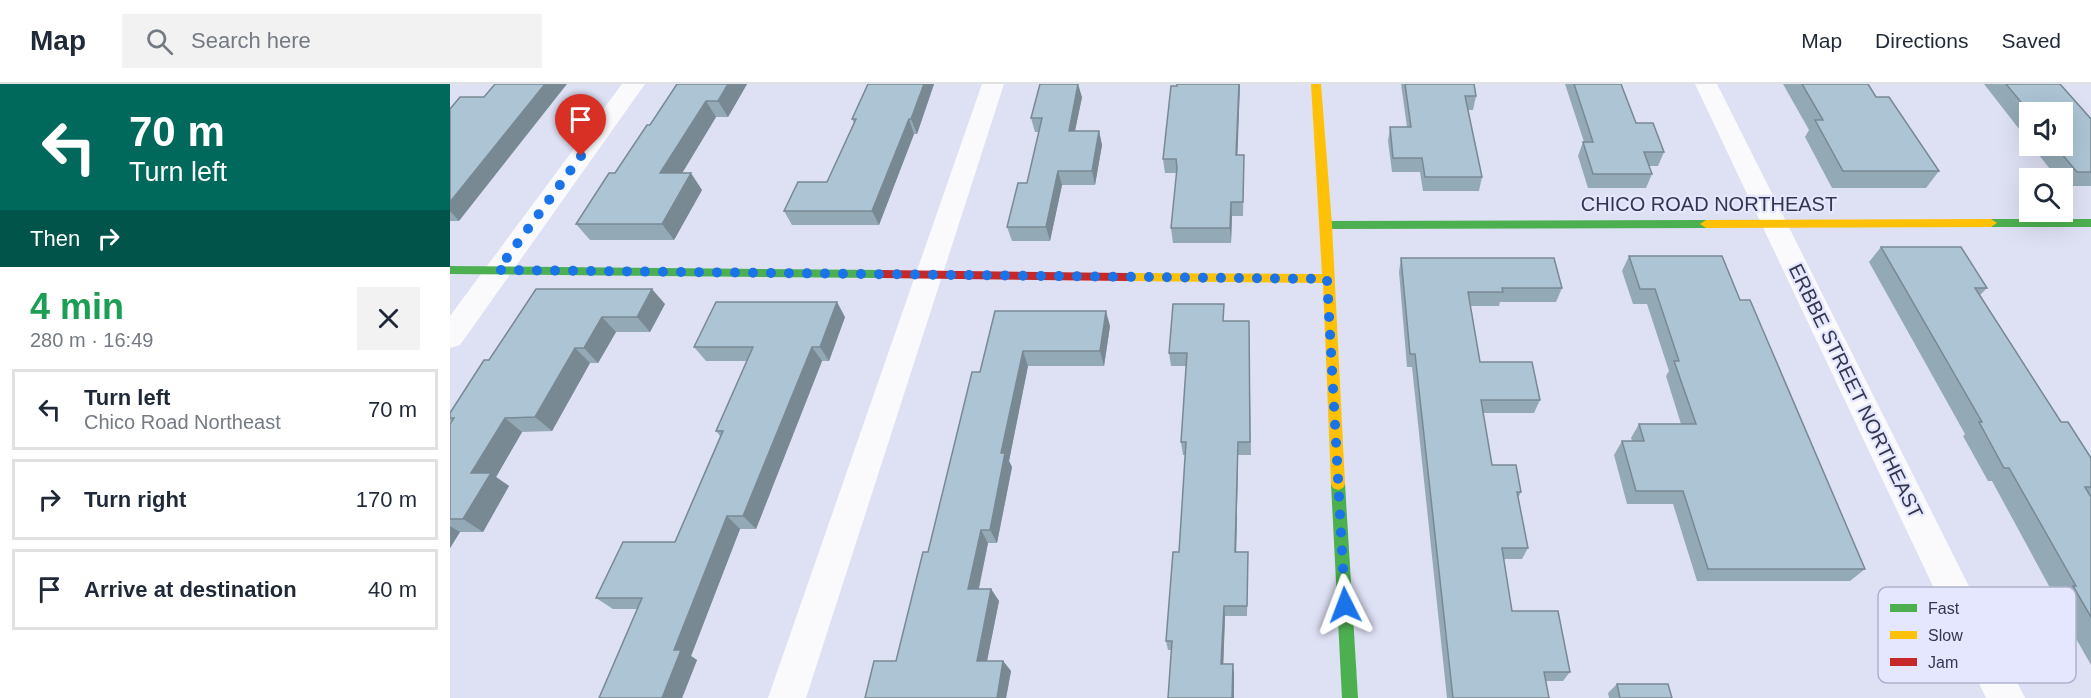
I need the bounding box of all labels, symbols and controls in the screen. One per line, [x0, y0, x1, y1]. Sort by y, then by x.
search box [122, 14, 542, 68]
text: Map [30, 25, 86, 56]
icon: search [143, 25, 176, 58]
text: Search here [191, 28, 311, 53]
text: Map [1801, 29, 1842, 52]
text: Directions [1875, 29, 1968, 52]
text: Saved [2001, 29, 2061, 52]
pin [555, 94, 606, 156]
map controls [2019, 102, 2073, 222]
button: sound [2019, 102, 2073, 156]
icon: arrive [564, 103, 597, 136]
icon: left [30, 108, 108, 186]
text: 70 m [129, 108, 225, 155]
text: Turn left [129, 157, 227, 187]
button: search [2019, 168, 2073, 222]
street label: CHICO ROAD NORTHEAST [1581, 193, 1837, 215]
icon: right [92, 222, 125, 255]
text: Then [30, 226, 80, 251]
street label: ERBBE STREET NORTHEAST [1785, 260, 1927, 522]
text: 4 min [30, 286, 124, 327]
button: close [357, 287, 420, 350]
text: 280 m · 16:49 [30, 329, 153, 351]
text: Turn left [84, 385, 170, 410]
icon: left [33, 393, 66, 426]
text: 70 m [368, 397, 417, 422]
text: Chico Road Northeast [84, 411, 281, 433]
icon: right [33, 483, 66, 516]
text: Turn right [84, 487, 186, 512]
text: 170 m [356, 487, 417, 512]
icon: arrive [33, 573, 66, 606]
position arrow [1313, 573, 1377, 637]
text: Arrive at destination [84, 577, 297, 602]
text: 40 m [368, 577, 417, 602]
legend [1878, 587, 2076, 683]
text: Fast [1928, 600, 1960, 617]
text: Slow [1928, 627, 1963, 644]
text: Jam [1928, 654, 1958, 671]

